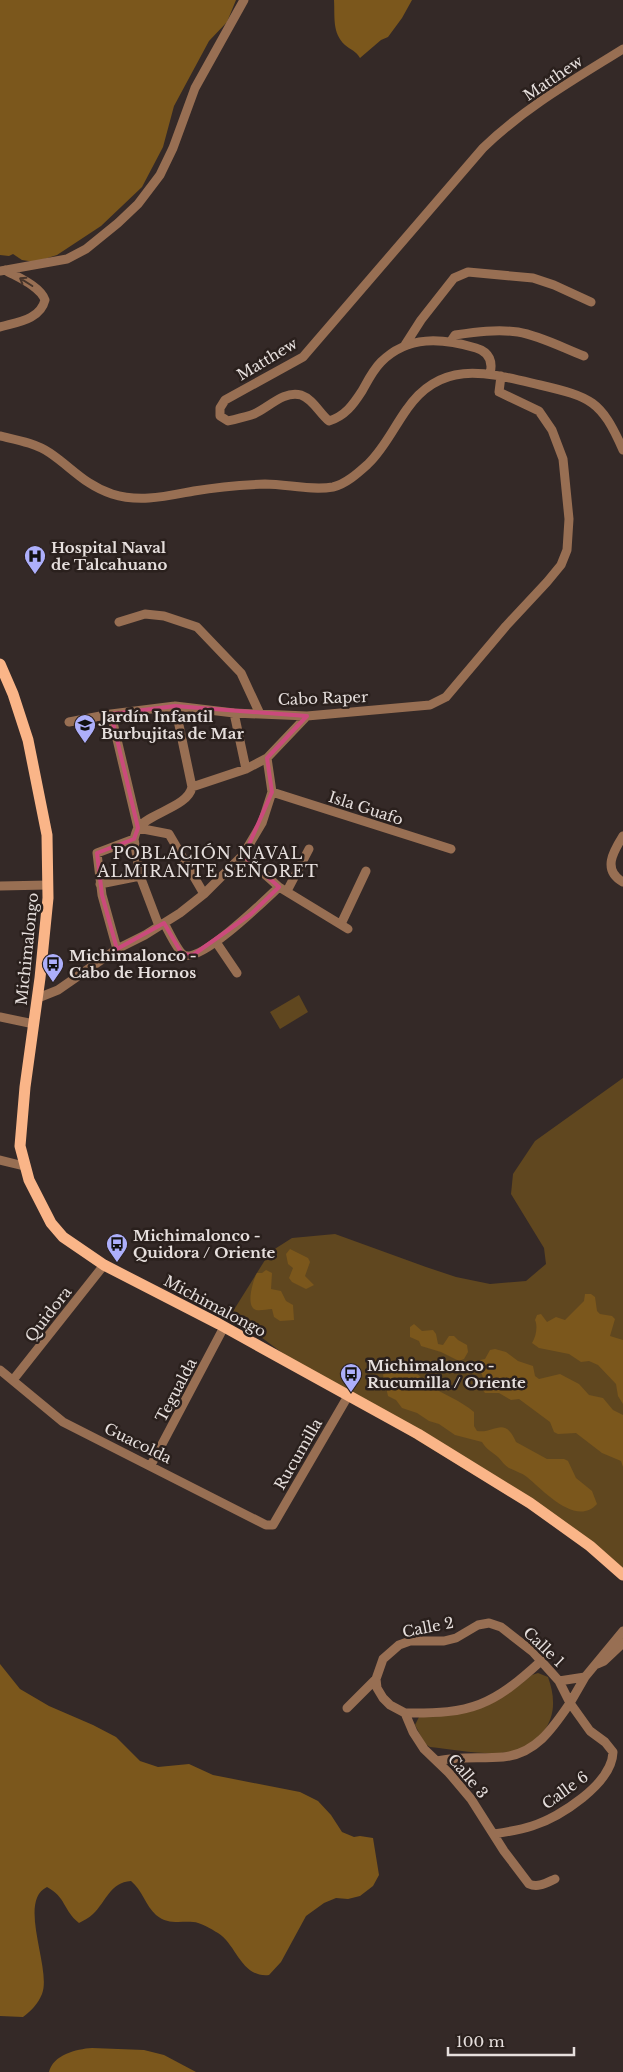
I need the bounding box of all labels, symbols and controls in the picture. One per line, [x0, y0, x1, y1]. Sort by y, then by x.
street label: Matthew [520, 51, 586, 105]
one-way arrow [19, 277, 33, 287]
street label: Matthew [233, 333, 301, 385]
place label: Hospital Naval de Talcahuano [51, 538, 168, 574]
hospital icon: Hospital Naval de Talcahuano [23, 544, 47, 575]
street label: Cabo Raper [278, 687, 369, 709]
place label: Jardín Infantil Burbujitas de Mar [98, 707, 244, 743]
school or university icon: Jardín Infantil Burbujitas de Mar [73, 713, 97, 744]
street label: Isla Guafo [326, 787, 406, 829]
district label: POBLACIÓN NAVAL ALMIRANTE SEÑORET [96, 843, 319, 881]
street label: Michimalongo [12, 892, 42, 1006]
place label: Michimalonco - Cabo de Hornos [69, 946, 197, 982]
bus stop icon: Michimalonco - Cabo de Hornos [41, 952, 65, 983]
place label: Michimalonco - Quidora / Oriente [133, 1226, 276, 1262]
bus stop icon: Michimalonco - Quidora / Oriente [105, 1232, 129, 1263]
street label: Michimalongo [161, 1271, 270, 1341]
street label: Quidora [21, 1282, 76, 1345]
street label: Tegualda [151, 1354, 201, 1425]
place label: Michimalonco - Rucumilla / Oriente [367, 1356, 526, 1392]
bus stop icon: Michimalonco - Rucumilla / Oriente [339, 1362, 363, 1393]
street label: Rucumilla [270, 1414, 326, 1493]
street label: Guacolda [101, 1419, 175, 1468]
street label: Calle 2 [401, 1613, 455, 1641]
street label: Calle 1 [520, 1623, 568, 1671]
street label: Calle 3 [444, 1750, 492, 1802]
street label: Calle 6 [538, 1767, 592, 1813]
scale bar [448, 2024, 574, 2056]
text: 100 m [456, 2032, 505, 2051]

